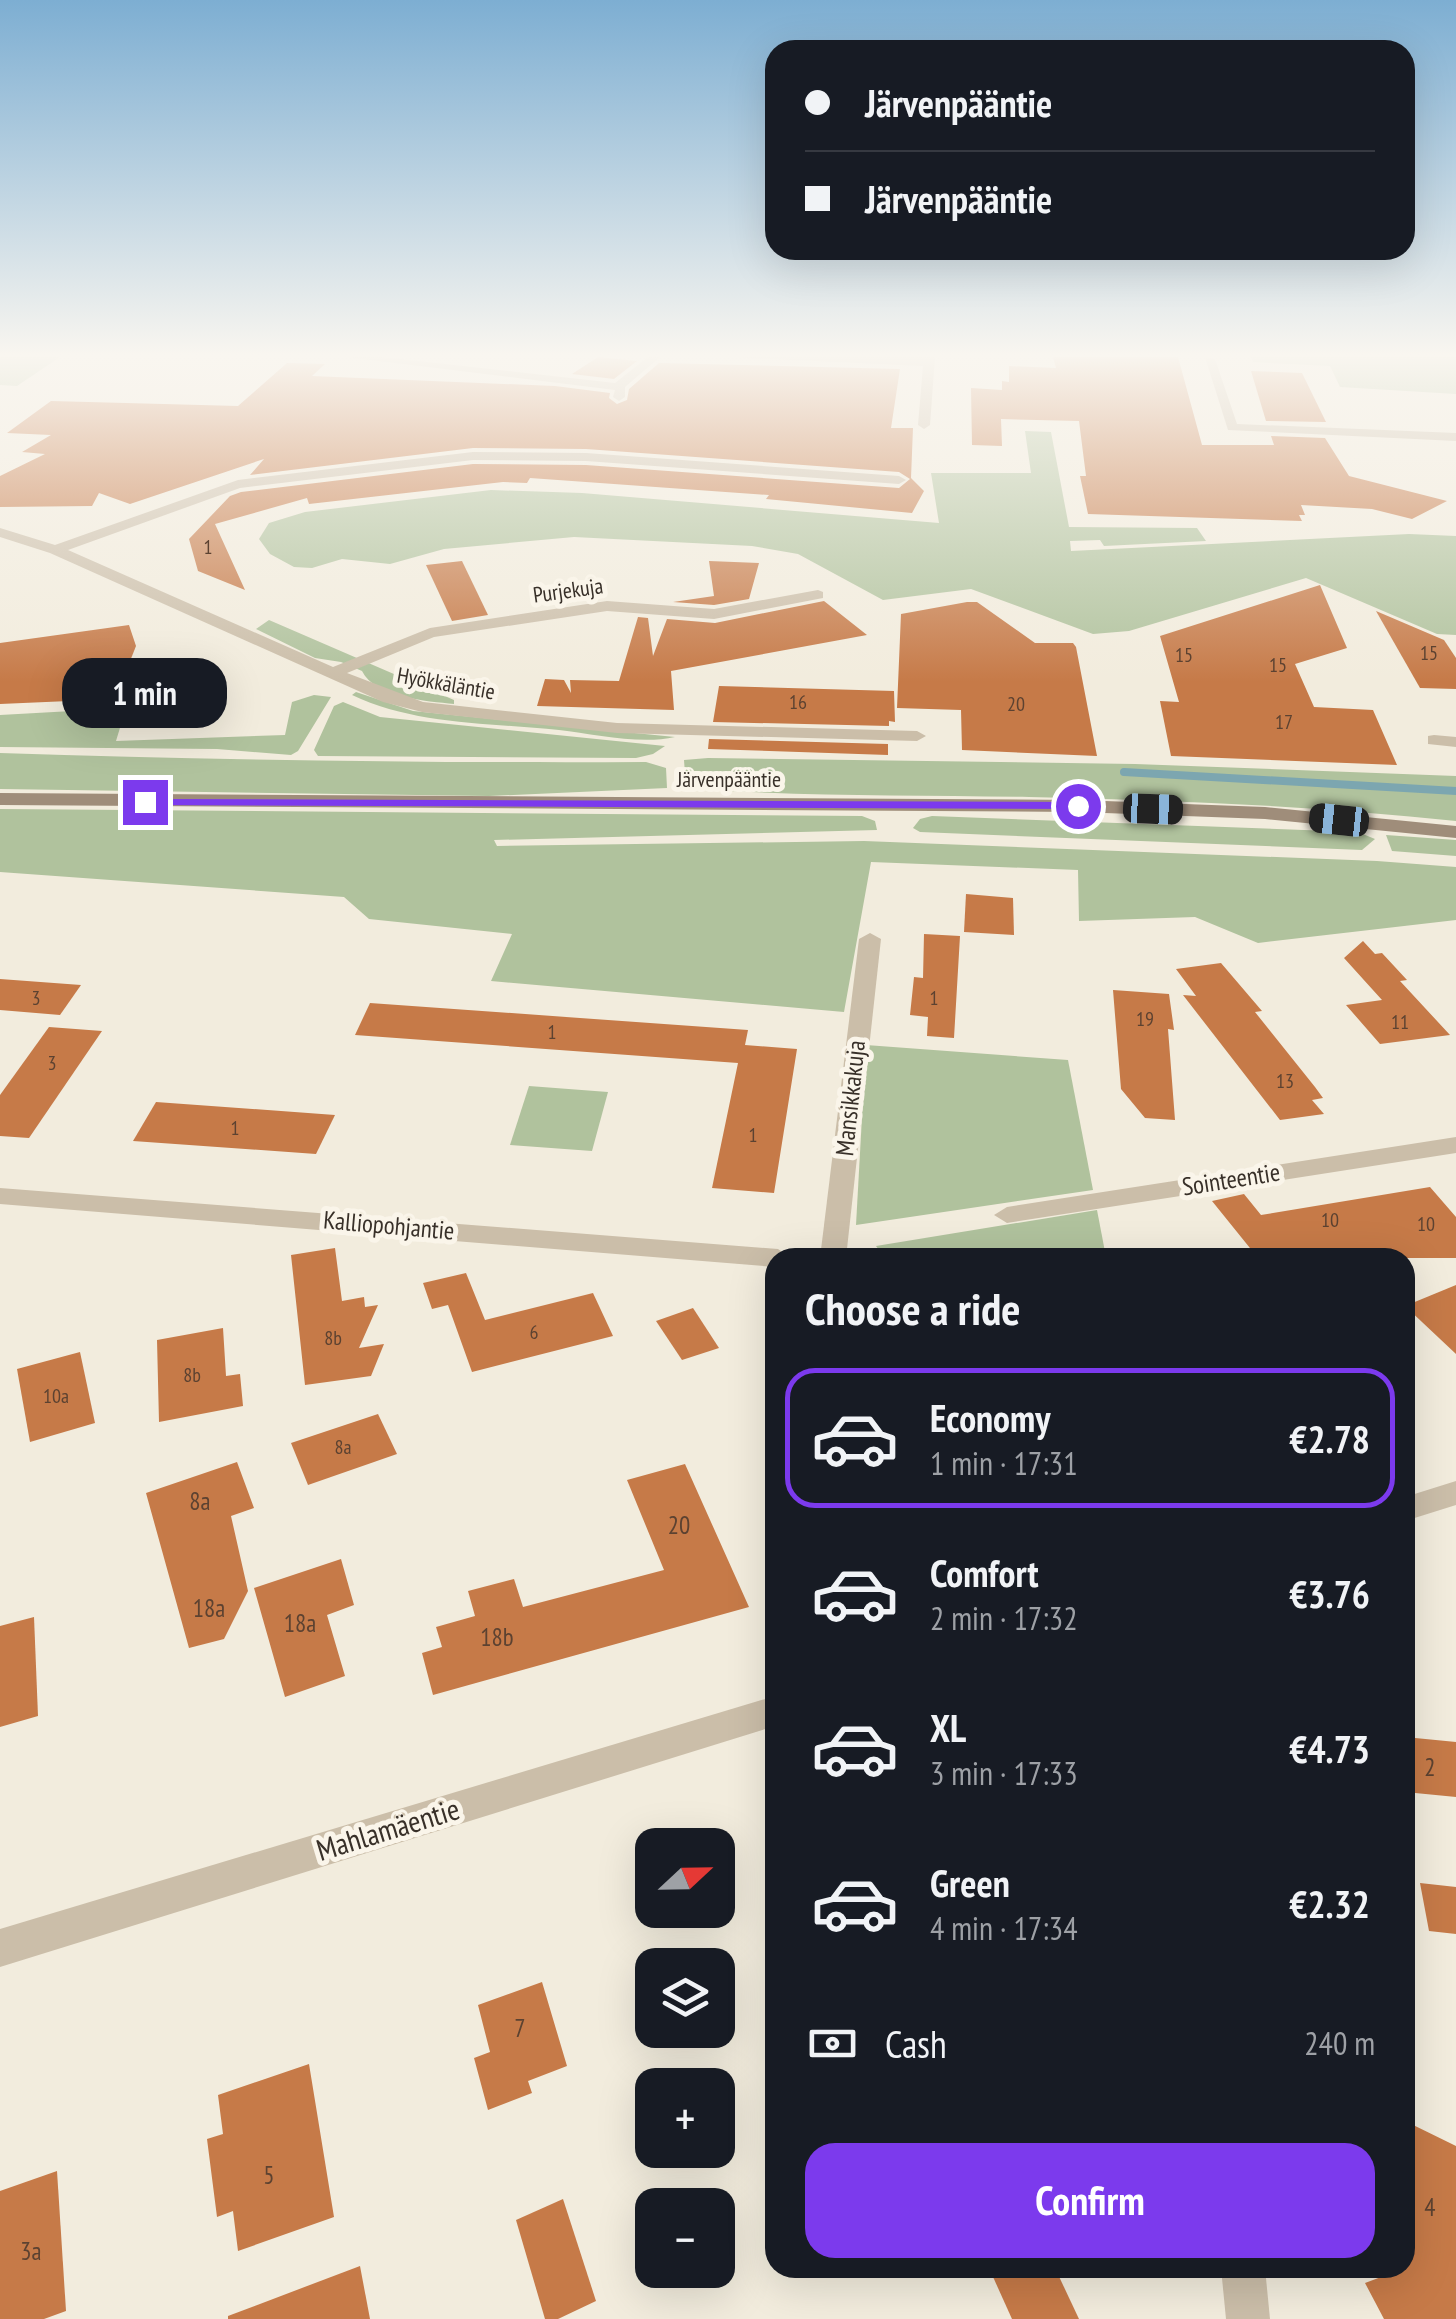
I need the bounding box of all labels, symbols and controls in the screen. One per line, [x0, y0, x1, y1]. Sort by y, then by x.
text: Järvenpääntie [865, 78, 1052, 127]
text: Järvenpääntie [865, 174, 1052, 223]
house number: 1 [204, 534, 213, 560]
street label: Purjekuja [531, 571, 605, 609]
house number: 15 [1420, 640, 1438, 666]
house number: 15 [1175, 642, 1193, 668]
house number: 15 [1269, 652, 1287, 678]
callout: 1 min [62, 657, 228, 727]
street label: Hyökkäläntie [395, 661, 497, 705]
text: 1 min [112, 672, 177, 714]
house number: 16 [789, 689, 807, 715]
house number: 20 [1007, 691, 1025, 717]
house number: 17 [1275, 709, 1293, 735]
street label: Järvenpääntie [676, 765, 781, 793]
route end [123, 780, 168, 825]
route start [1056, 784, 1101, 829]
car [1122, 793, 1184, 825]
car [1308, 802, 1370, 838]
house number: 3 [32, 985, 41, 1011]
house number: 1 [930, 985, 939, 1011]
house number: 19 [1136, 1006, 1154, 1032]
house number: 11 [1391, 1009, 1409, 1035]
house number: 1 [548, 1019, 557, 1045]
street label: Mansikkakuja [828, 1039, 872, 1157]
house number: 3 [48, 1050, 57, 1076]
house number: 13 [1276, 1068, 1294, 1094]
house number: 1 [231, 1115, 240, 1141]
house number: 1 [749, 1122, 758, 1148]
street label: Sointeentie [1180, 1155, 1282, 1203]
street label: Kalliopohjantie [322, 1203, 456, 1247]
house number: 10 [1321, 1207, 1339, 1233]
house number: 10 [1417, 1211, 1435, 1237]
text: Choose a ride [805, 1279, 1020, 1337]
house number: 6 [530, 1319, 539, 1345]
house number: 8b [324, 1325, 342, 1351]
house number: 8b [183, 1362, 201, 1388]
house number: 10a [43, 1383, 69, 1409]
icon: car [810, 1393, 900, 1483]
text: Economy [930, 1393, 1050, 1442]
text: €2.78 [1289, 1414, 1370, 1463]
house number: 8a [335, 1434, 352, 1460]
text: 1 min · 17:31 [930, 1442, 1078, 1484]
house number: 8a [189, 1485, 211, 1517]
house number: 20 [668, 1509, 690, 1541]
icon: car [810, 1548, 900, 1638]
text: Comfort [930, 1548, 1039, 1597]
text: €3.76 [1289, 1569, 1370, 1618]
house number: 18a [193, 1592, 225, 1624]
text: 2 min · 17:32 [930, 1597, 1078, 1639]
house number: 18a [284, 1607, 316, 1639]
house number: 18b [480, 1621, 514, 1653]
icon: car [810, 1703, 900, 1793]
text: XL [930, 1703, 966, 1752]
text: €4.73 [1289, 1724, 1370, 1773]
house number: 2 [1424, 1751, 1436, 1783]
text: 3 min · 17:33 [930, 1752, 1078, 1794]
street label: Mahlamäentie [311, 1788, 464, 1869]
north arrow [635, 1828, 735, 1928]
map controls [635, 1828, 735, 2288]
icon: car [810, 1858, 900, 1948]
text: Green [930, 1858, 1010, 1907]
text: €2.32 [1289, 1879, 1370, 1928]
text: 4 min · 17:34 [930, 1907, 1078, 1949]
button: layers [635, 1948, 735, 2048]
house number: 7 [514, 2012, 526, 2044]
icon: cash [805, 2016, 860, 2071]
text: Cash [885, 2019, 947, 2068]
text: 240 m [1304, 2022, 1375, 2064]
button: + [635, 2068, 735, 2168]
button: Confirm [805, 2143, 1375, 2258]
house number: 5 [263, 2159, 275, 2191]
button: − [635, 2188, 735, 2288]
house number: 4 [1424, 2191, 1436, 2223]
house number: 3a [20, 2235, 42, 2267]

